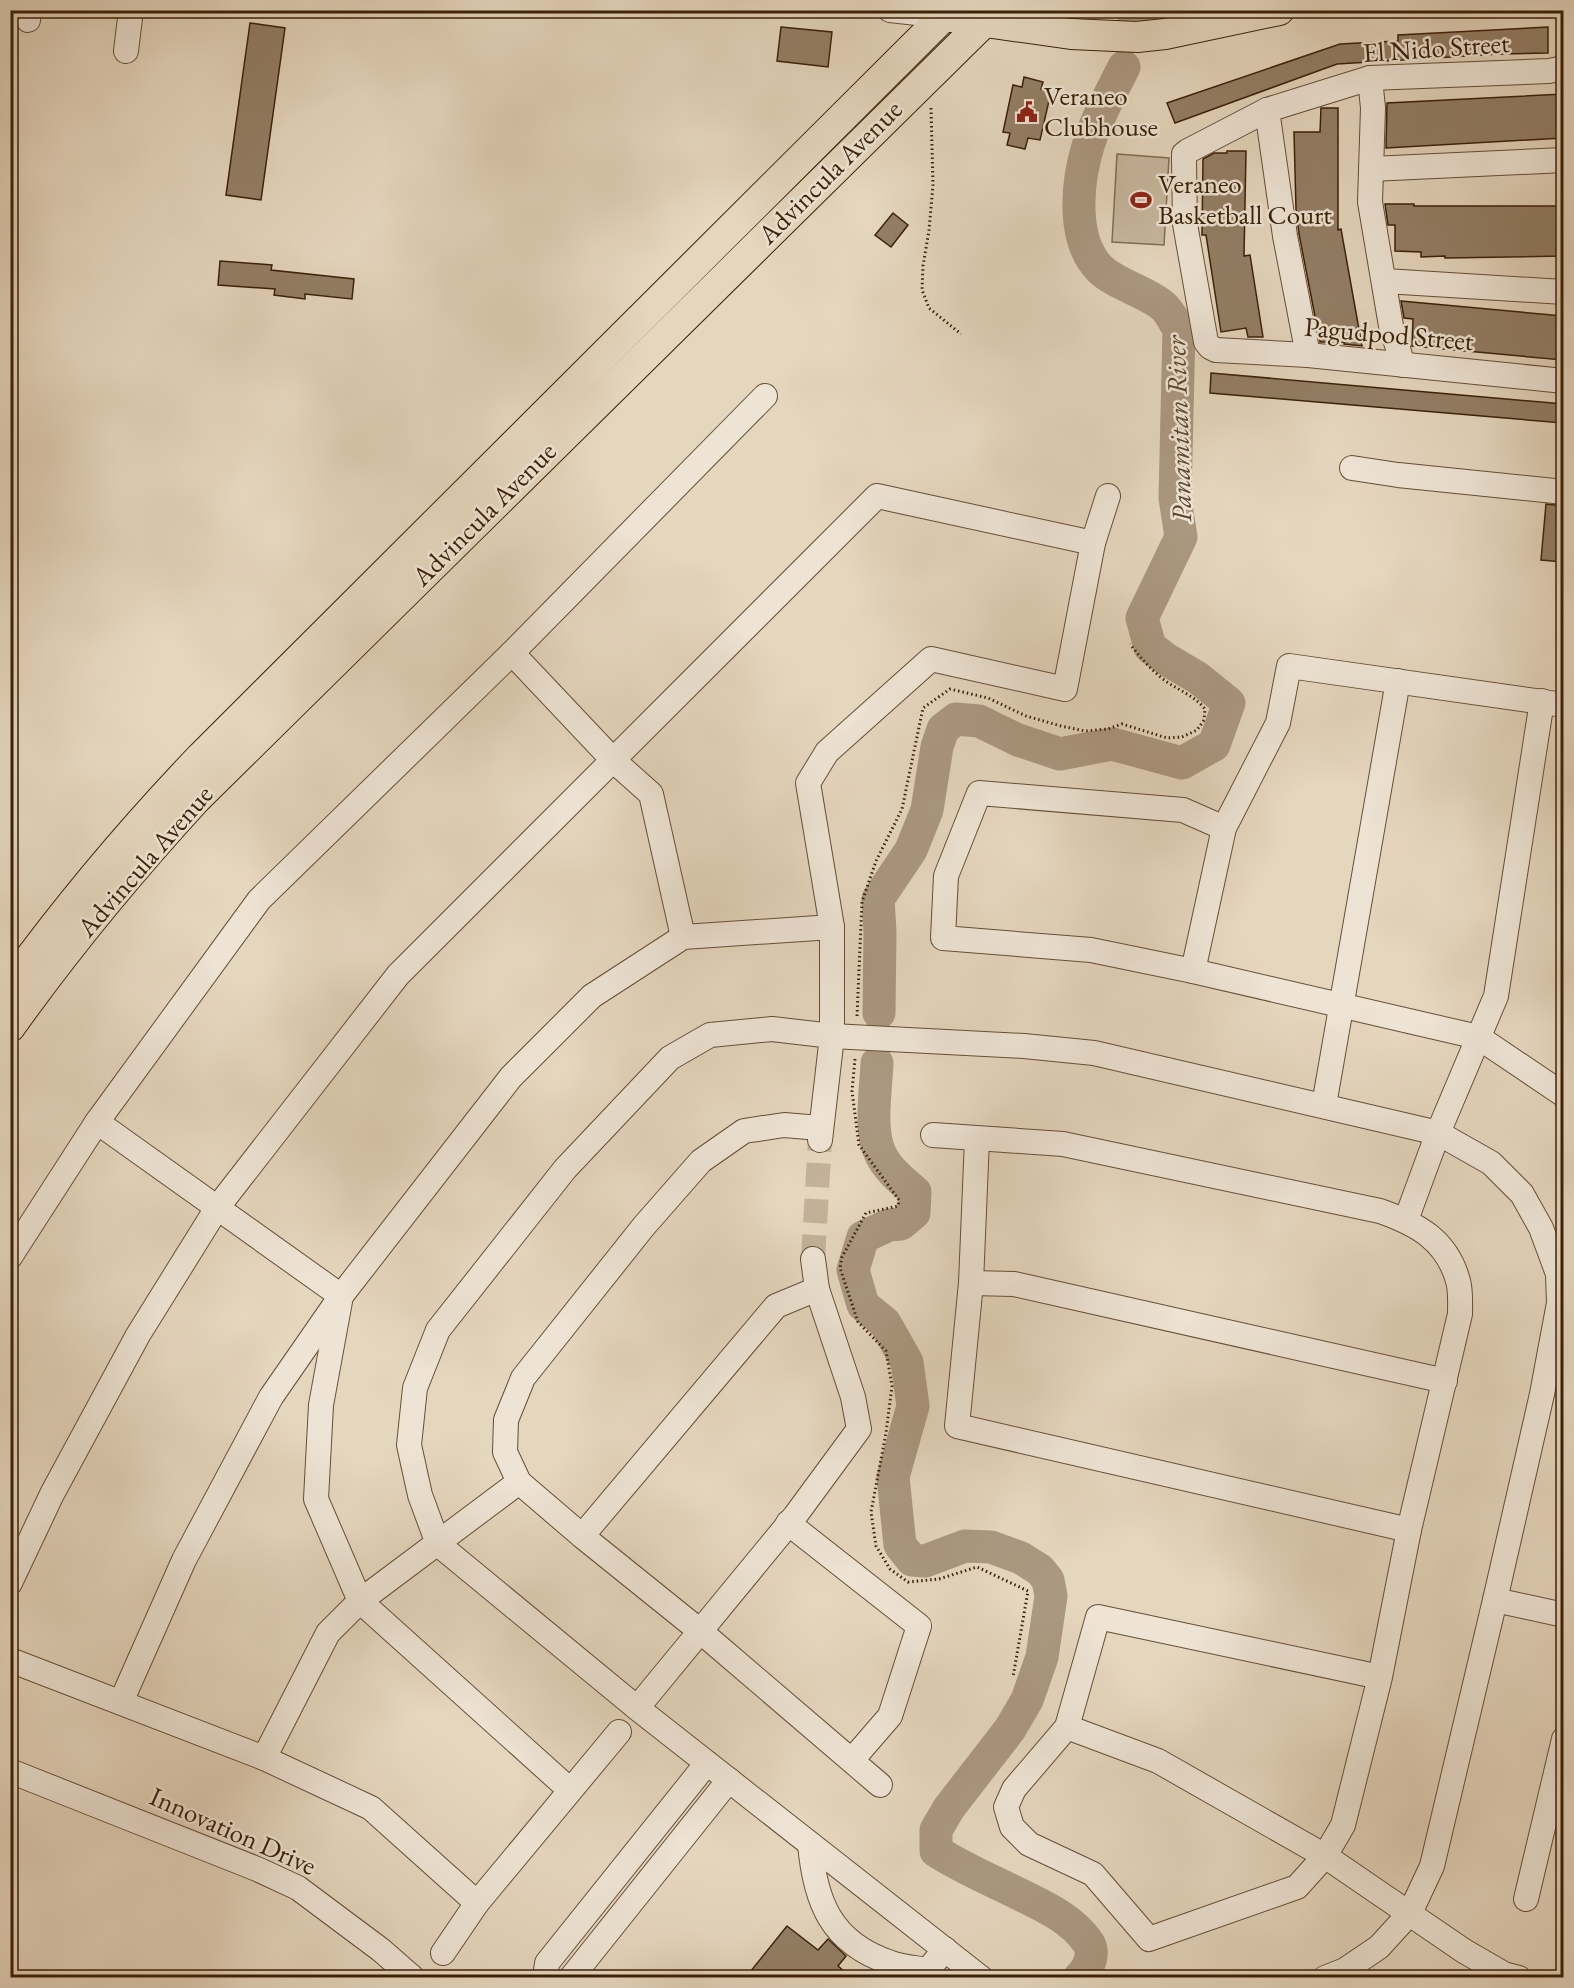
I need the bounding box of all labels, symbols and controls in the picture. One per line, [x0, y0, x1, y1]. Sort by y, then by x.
street label: El Nido Street [1361, 25, 1511, 70]
place label: Veraneo Clubhouse [1044, 78, 1158, 144]
street label: Advincula Avenue [749, 92, 909, 252]
public building icon: Veraneo Clubhouse [1015, 100, 1039, 124]
place label: Veraneo Basketball Court [1158, 166, 1332, 232]
sports icon: Veraneo Basketball Court [1129, 188, 1153, 212]
street label: Pagudpod Street [1303, 309, 1476, 358]
water label: Panamitan River [1157, 334, 1199, 523]
street label: Advincula Avenue [403, 434, 563, 594]
street label: Advincula Avenue [68, 777, 220, 945]
street label: Innovation Drive [144, 1778, 322, 1883]

